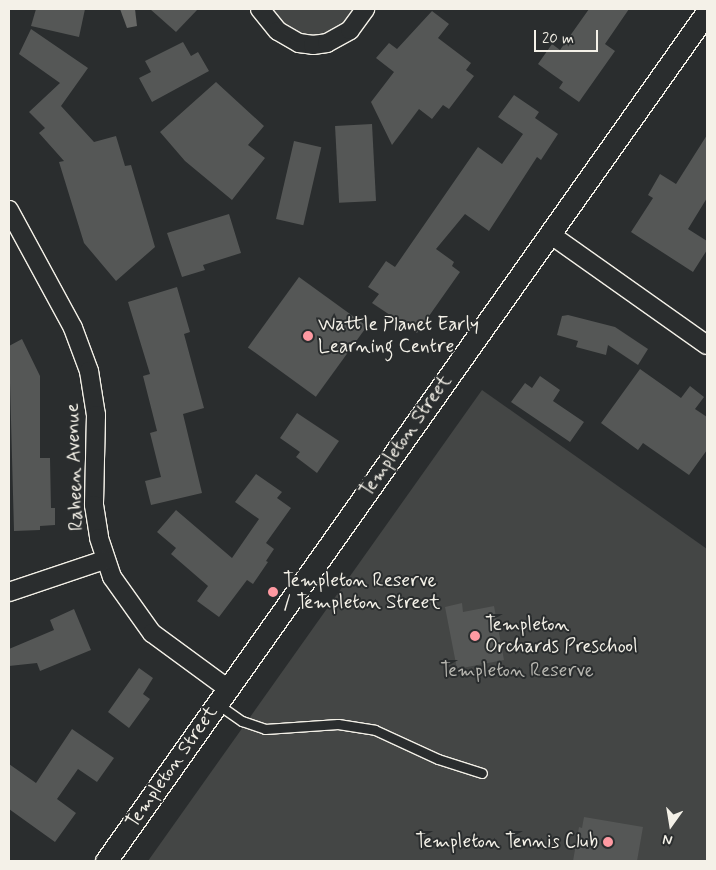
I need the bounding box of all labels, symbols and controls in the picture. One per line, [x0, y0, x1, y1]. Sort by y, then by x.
scale bar [536, 20, 600, 52]
text: 20 m [542, 29, 574, 49]
place label: Wattle Planet Early Learning Centre [318, 314, 490, 358]
marker: Wattle Planet Early Learning Centre [302, 330, 314, 342]
street label: Templeton Street [355, 370, 457, 502]
street label: Raheen Avenue [61, 403, 89, 531]
place label: Templeton Reserve / Templeton Street [283, 570, 440, 614]
marker: Templeton Reserve / Templeton Street [267, 586, 279, 598]
place label: Templeton Orchards Preschool [485, 614, 638, 658]
marker: Templeton Orchards Preschool [469, 630, 481, 642]
park label: Templeton Reserve [440, 660, 594, 682]
street label: Templeton Street [121, 701, 223, 833]
north arrow [646, 800, 696, 850]
text: N [661, 830, 674, 849]
place label: Templeton Tennis Club [411, 831, 598, 853]
marker: Templeton Tennis Club [602, 836, 614, 848]

